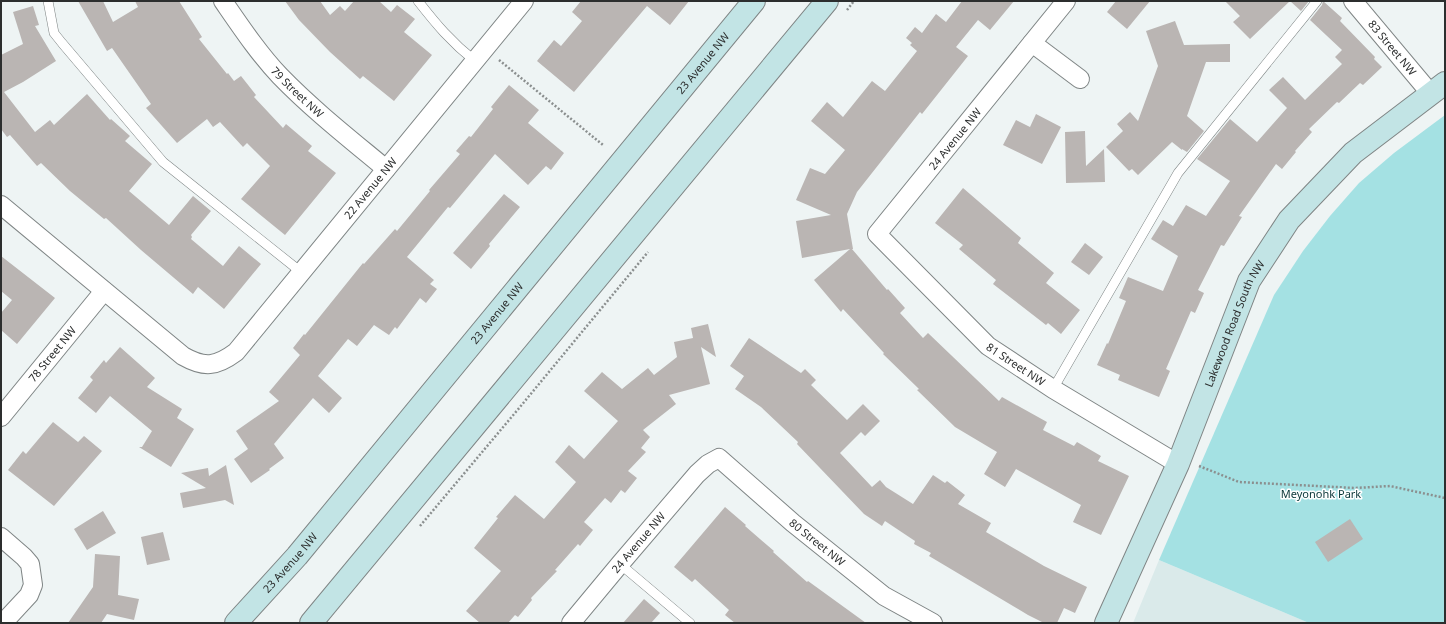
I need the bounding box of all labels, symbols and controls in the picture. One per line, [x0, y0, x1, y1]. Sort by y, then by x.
street label: 83 Street NW [1365, 17, 1421, 79]
street label: 23 Avenue NW [673, 28, 733, 97]
street label: 79 Street NW [268, 63, 328, 121]
street label: 24 Avenue NW [925, 104, 985, 173]
street label: 22 Avenue NW [340, 153, 400, 222]
street label: Lakewood Road South NW [1201, 256, 1268, 389]
street label: 23 Avenue NW [467, 278, 527, 347]
street label: 78 Street NW [25, 322, 80, 385]
street label: 81 Street NW [984, 339, 1049, 389]
park label: Meyonohk Park [1281, 486, 1361, 501]
street label: 24 Avenue NW [608, 508, 669, 576]
street label: 80 Street NW [786, 515, 849, 570]
street label: 23 Avenue NW [259, 529, 321, 596]

